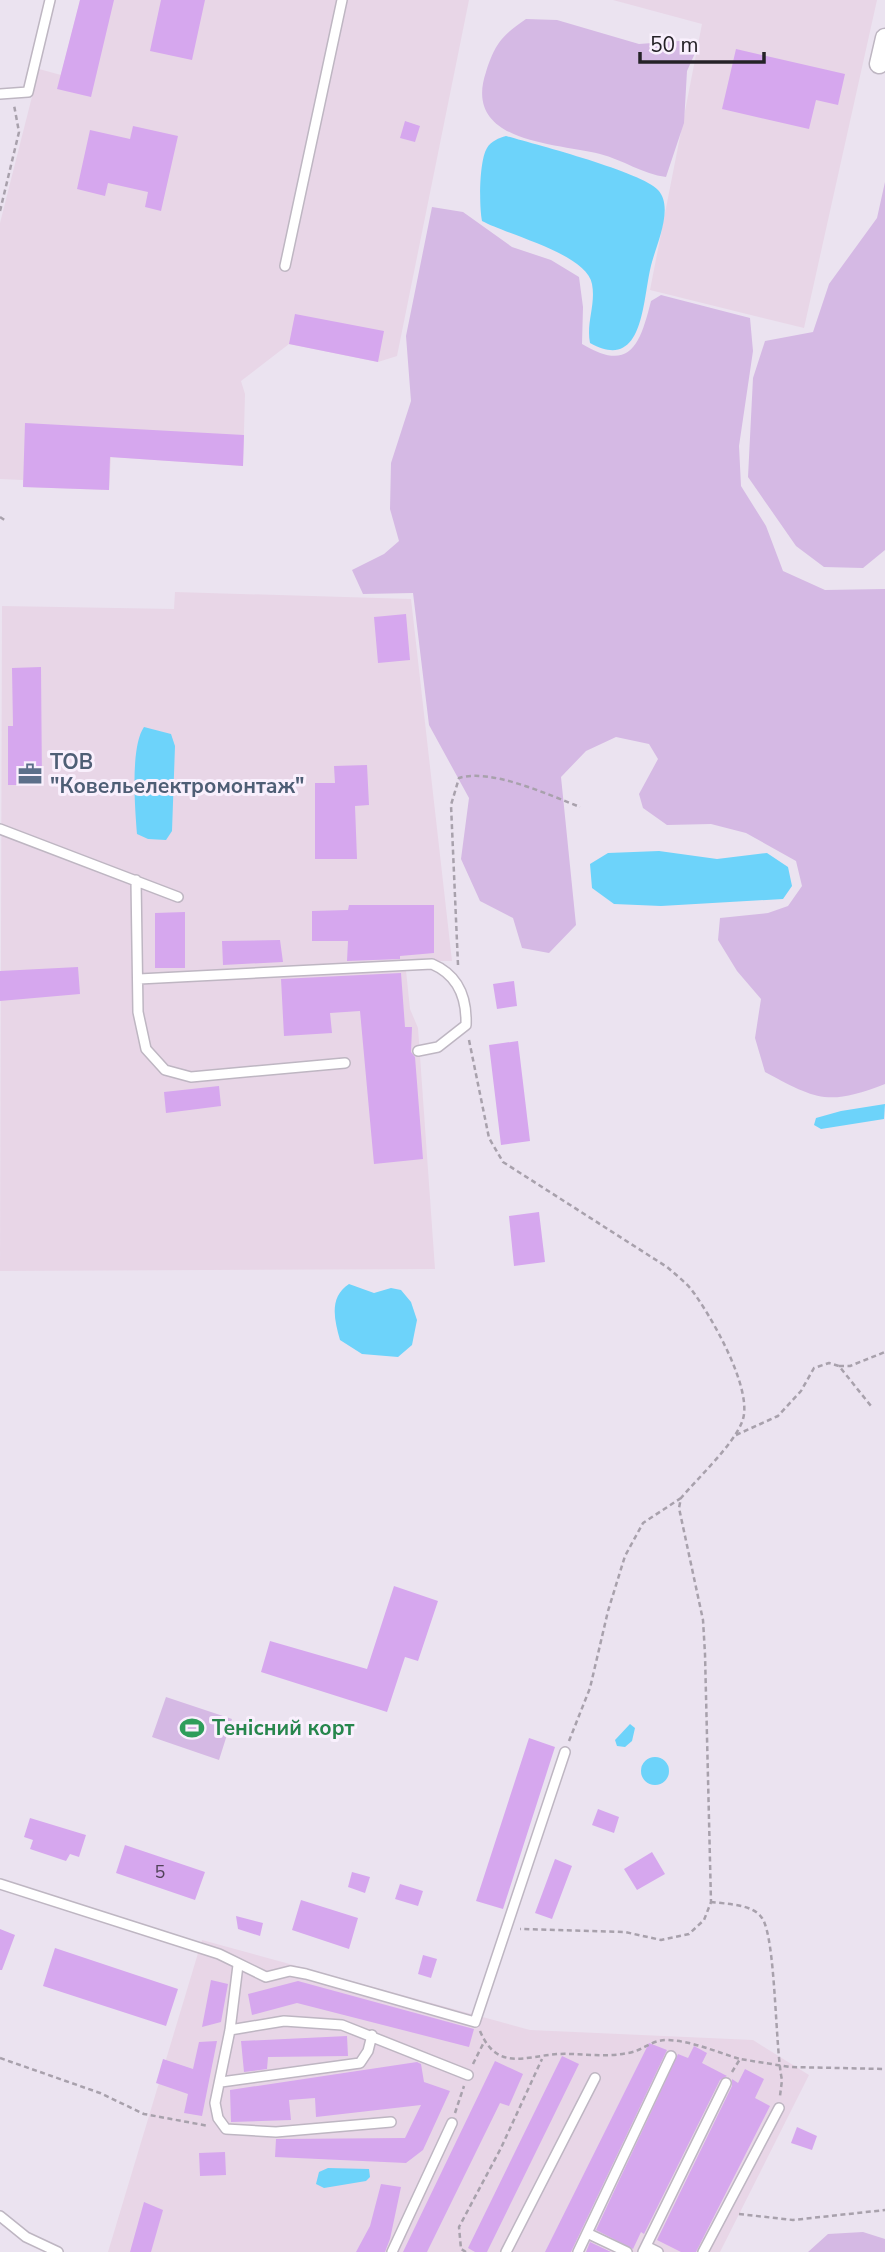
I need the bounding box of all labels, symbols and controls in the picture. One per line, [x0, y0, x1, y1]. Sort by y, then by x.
scale bar [640, 21, 764, 65]
text: 50 m [650, 31, 699, 59]
place label: ТОВ "Ковельелектромонтаж" [50, 748, 304, 800]
office icon: ТОВ "Ковельелектромонтаж" [16, 760, 44, 788]
sports icon: Тенісний корт [178, 1714, 206, 1742]
place label: Тенісний корт [212, 1714, 355, 1742]
house number: 5 [155, 1860, 165, 1884]

